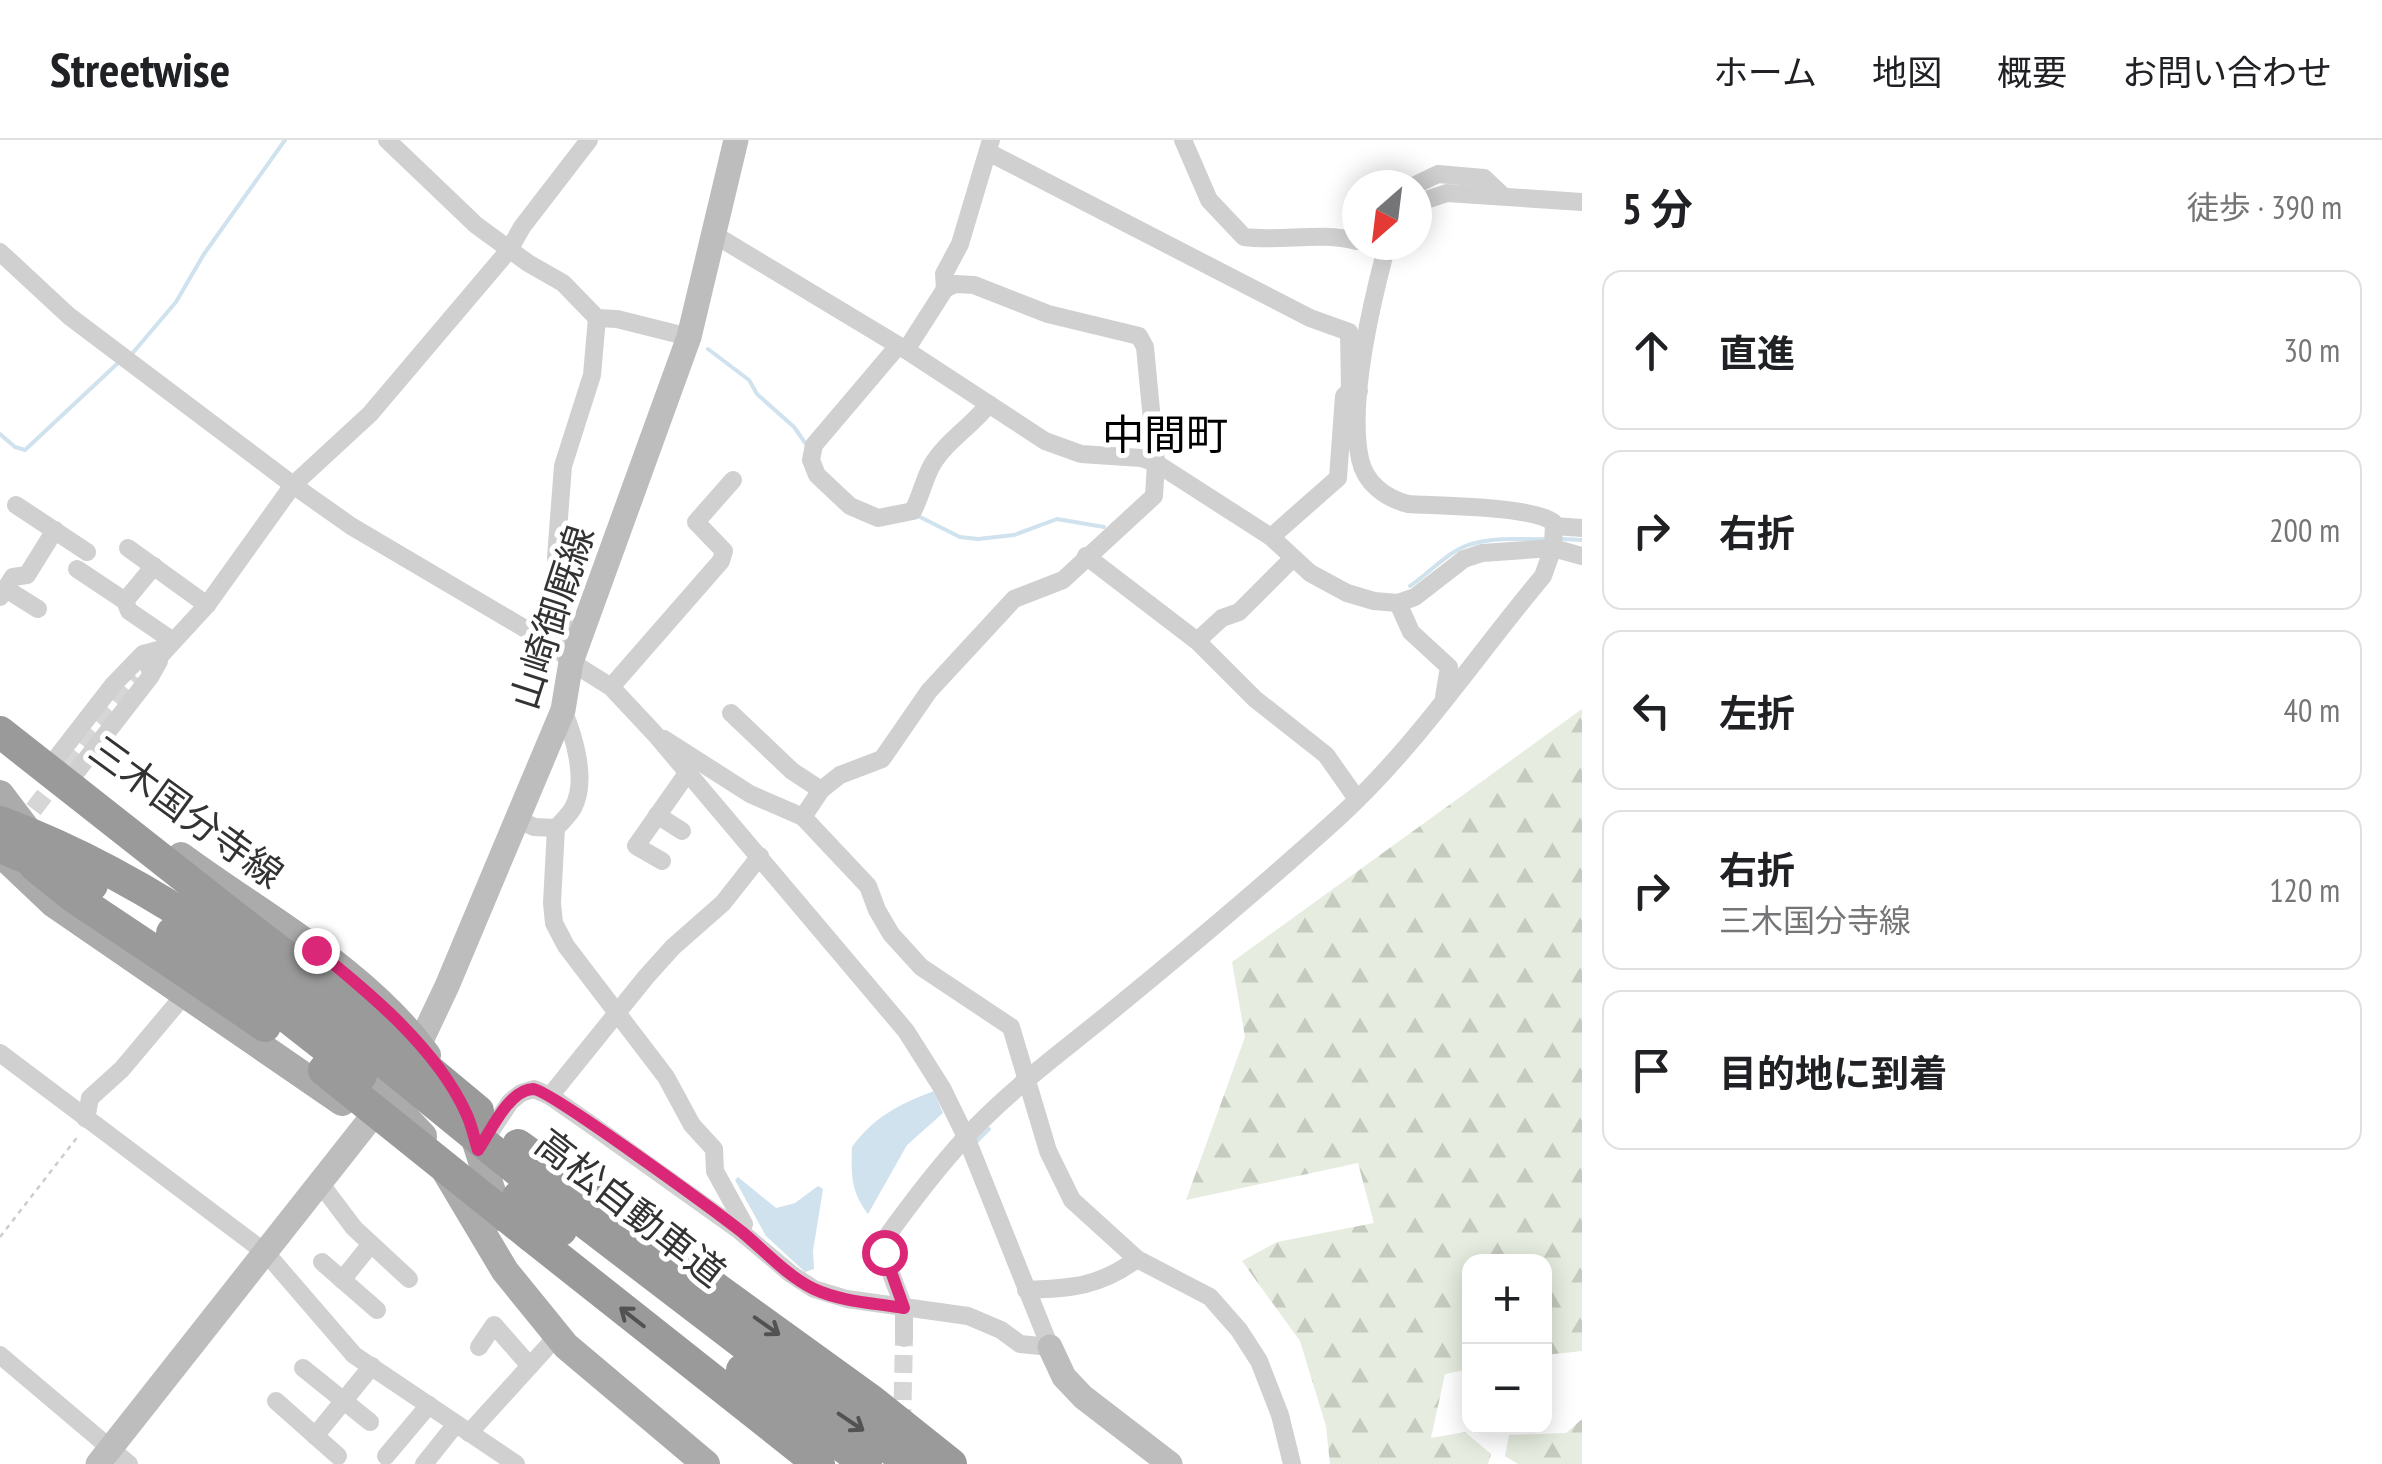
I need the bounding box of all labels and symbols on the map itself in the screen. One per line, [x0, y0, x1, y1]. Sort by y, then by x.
north arrow [1342, 170, 1432, 260]
district label: 中間町 [1102, 407, 1228, 462]
street label: 山崎御厩線 [498, 519, 604, 715]
street label: 三木国分寺線 [80, 724, 294, 898]
route end [294, 928, 340, 974]
street label: 高松自動車道 [526, 1118, 736, 1296]
route start [862, 1230, 908, 1276]
one-way arrow [620, 1306, 646, 1328]
one-way arrow [753, 1315, 780, 1336]
one-way arrow [836, 1412, 864, 1433]

